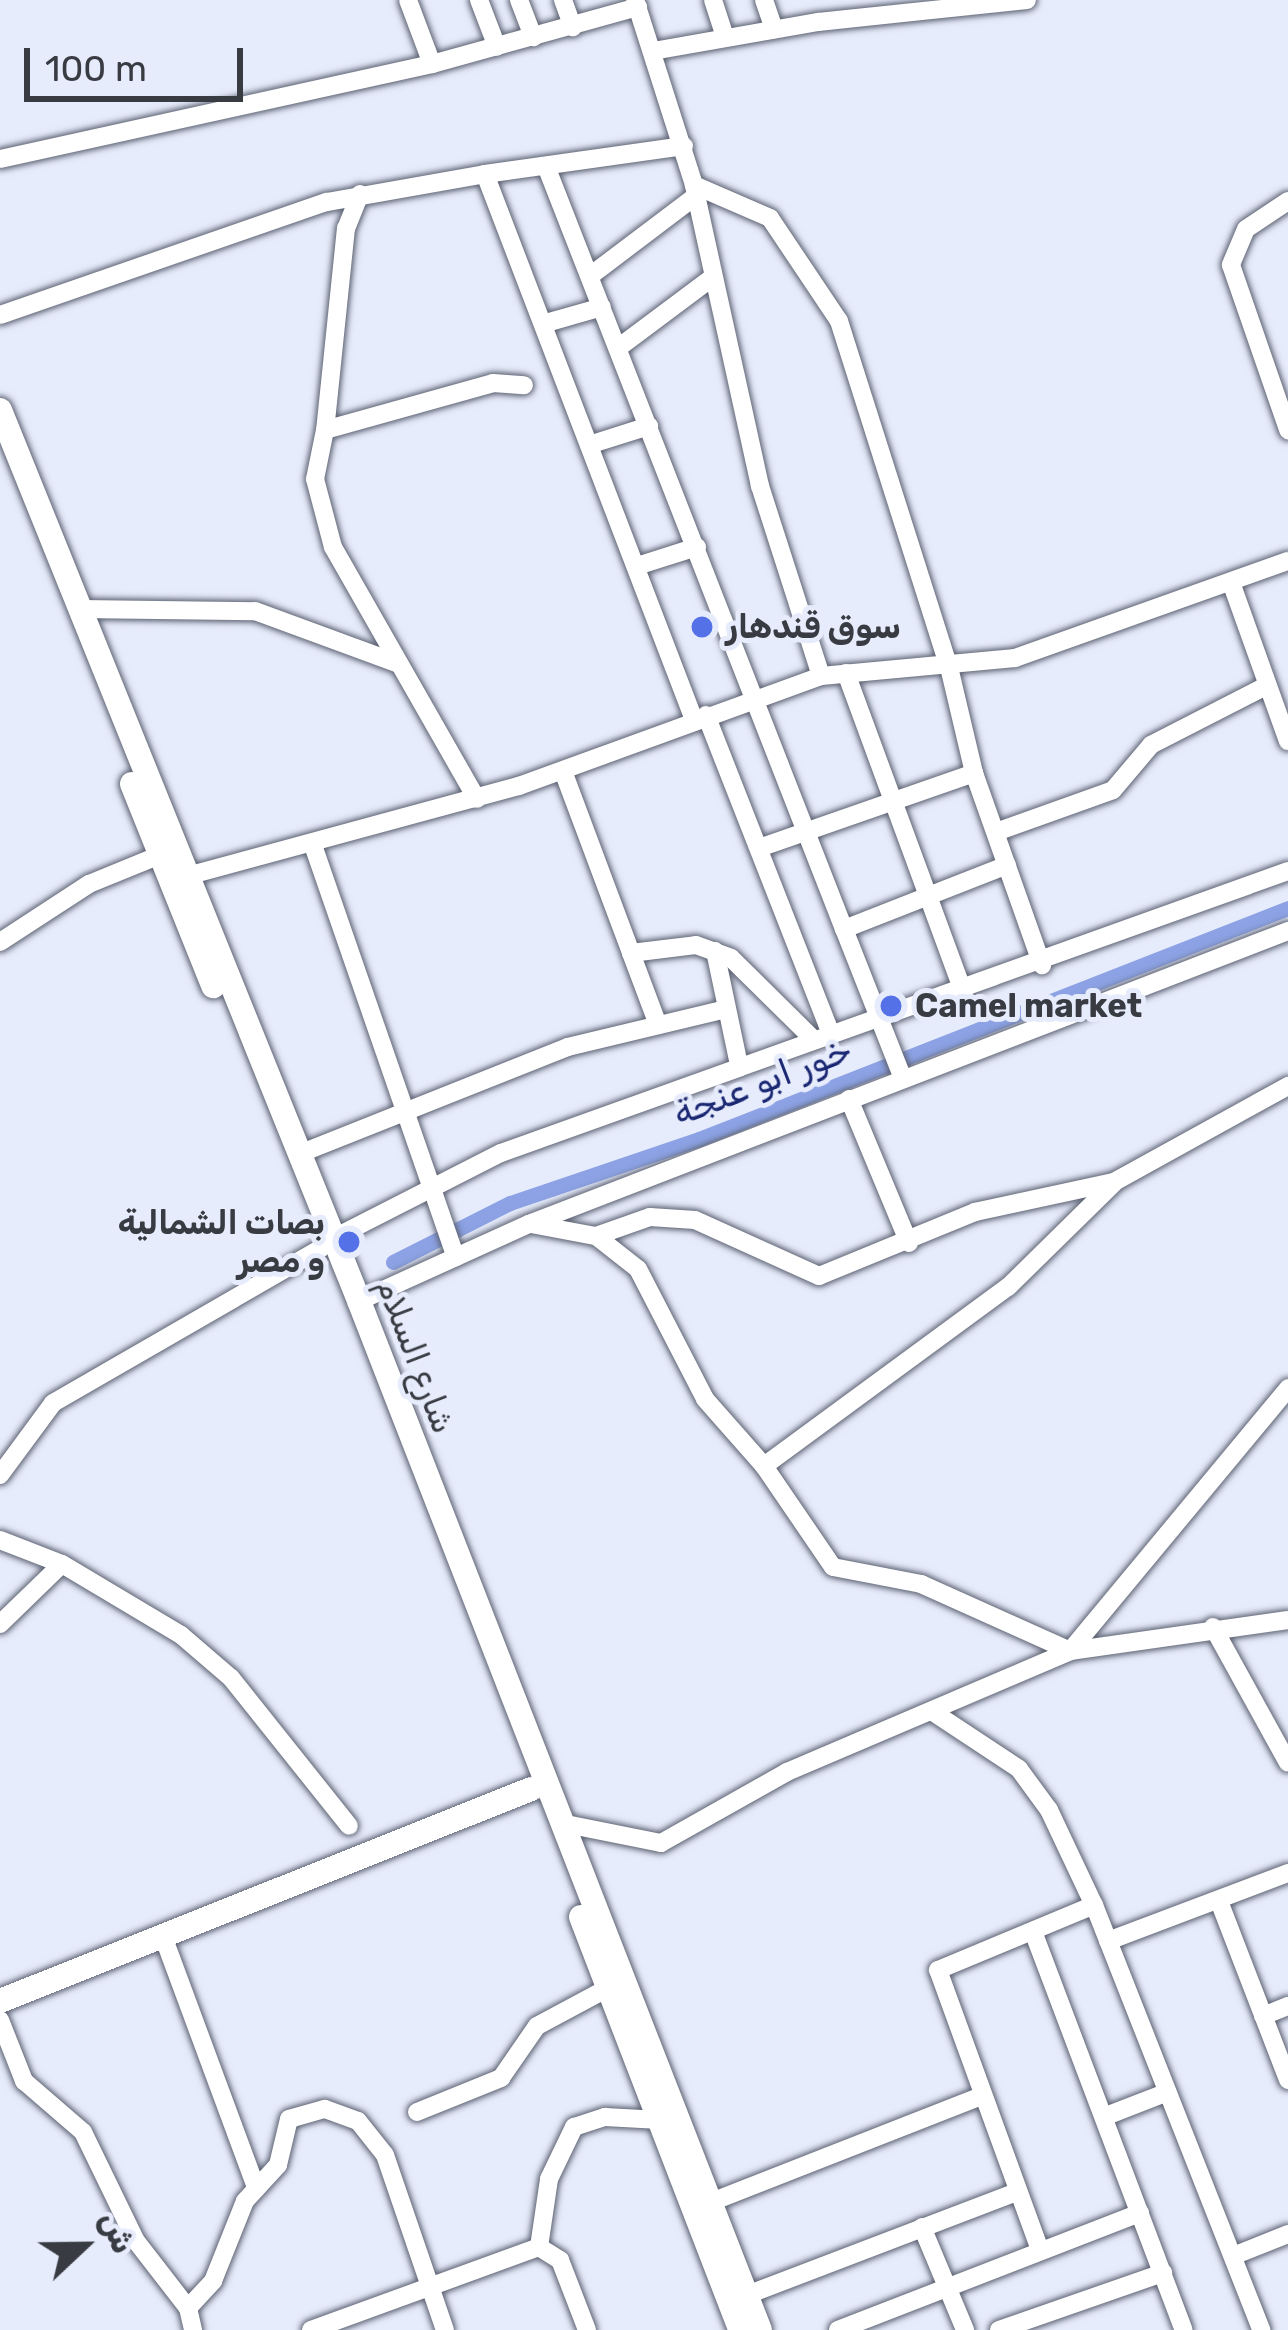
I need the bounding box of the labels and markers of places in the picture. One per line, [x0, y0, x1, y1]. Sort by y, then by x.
place label: سوق قندهار [726, 607, 901, 647]
marker: سوق قندهار [689, 614, 715, 640]
place label: Camel market [915, 986, 1142, 1026]
marker: Camel market [878, 993, 904, 1019]
place label: بصات الشمالية و مصر [118, 1203, 325, 1281]
marker: بصات الشمالية و مصر [336, 1229, 362, 1255]

